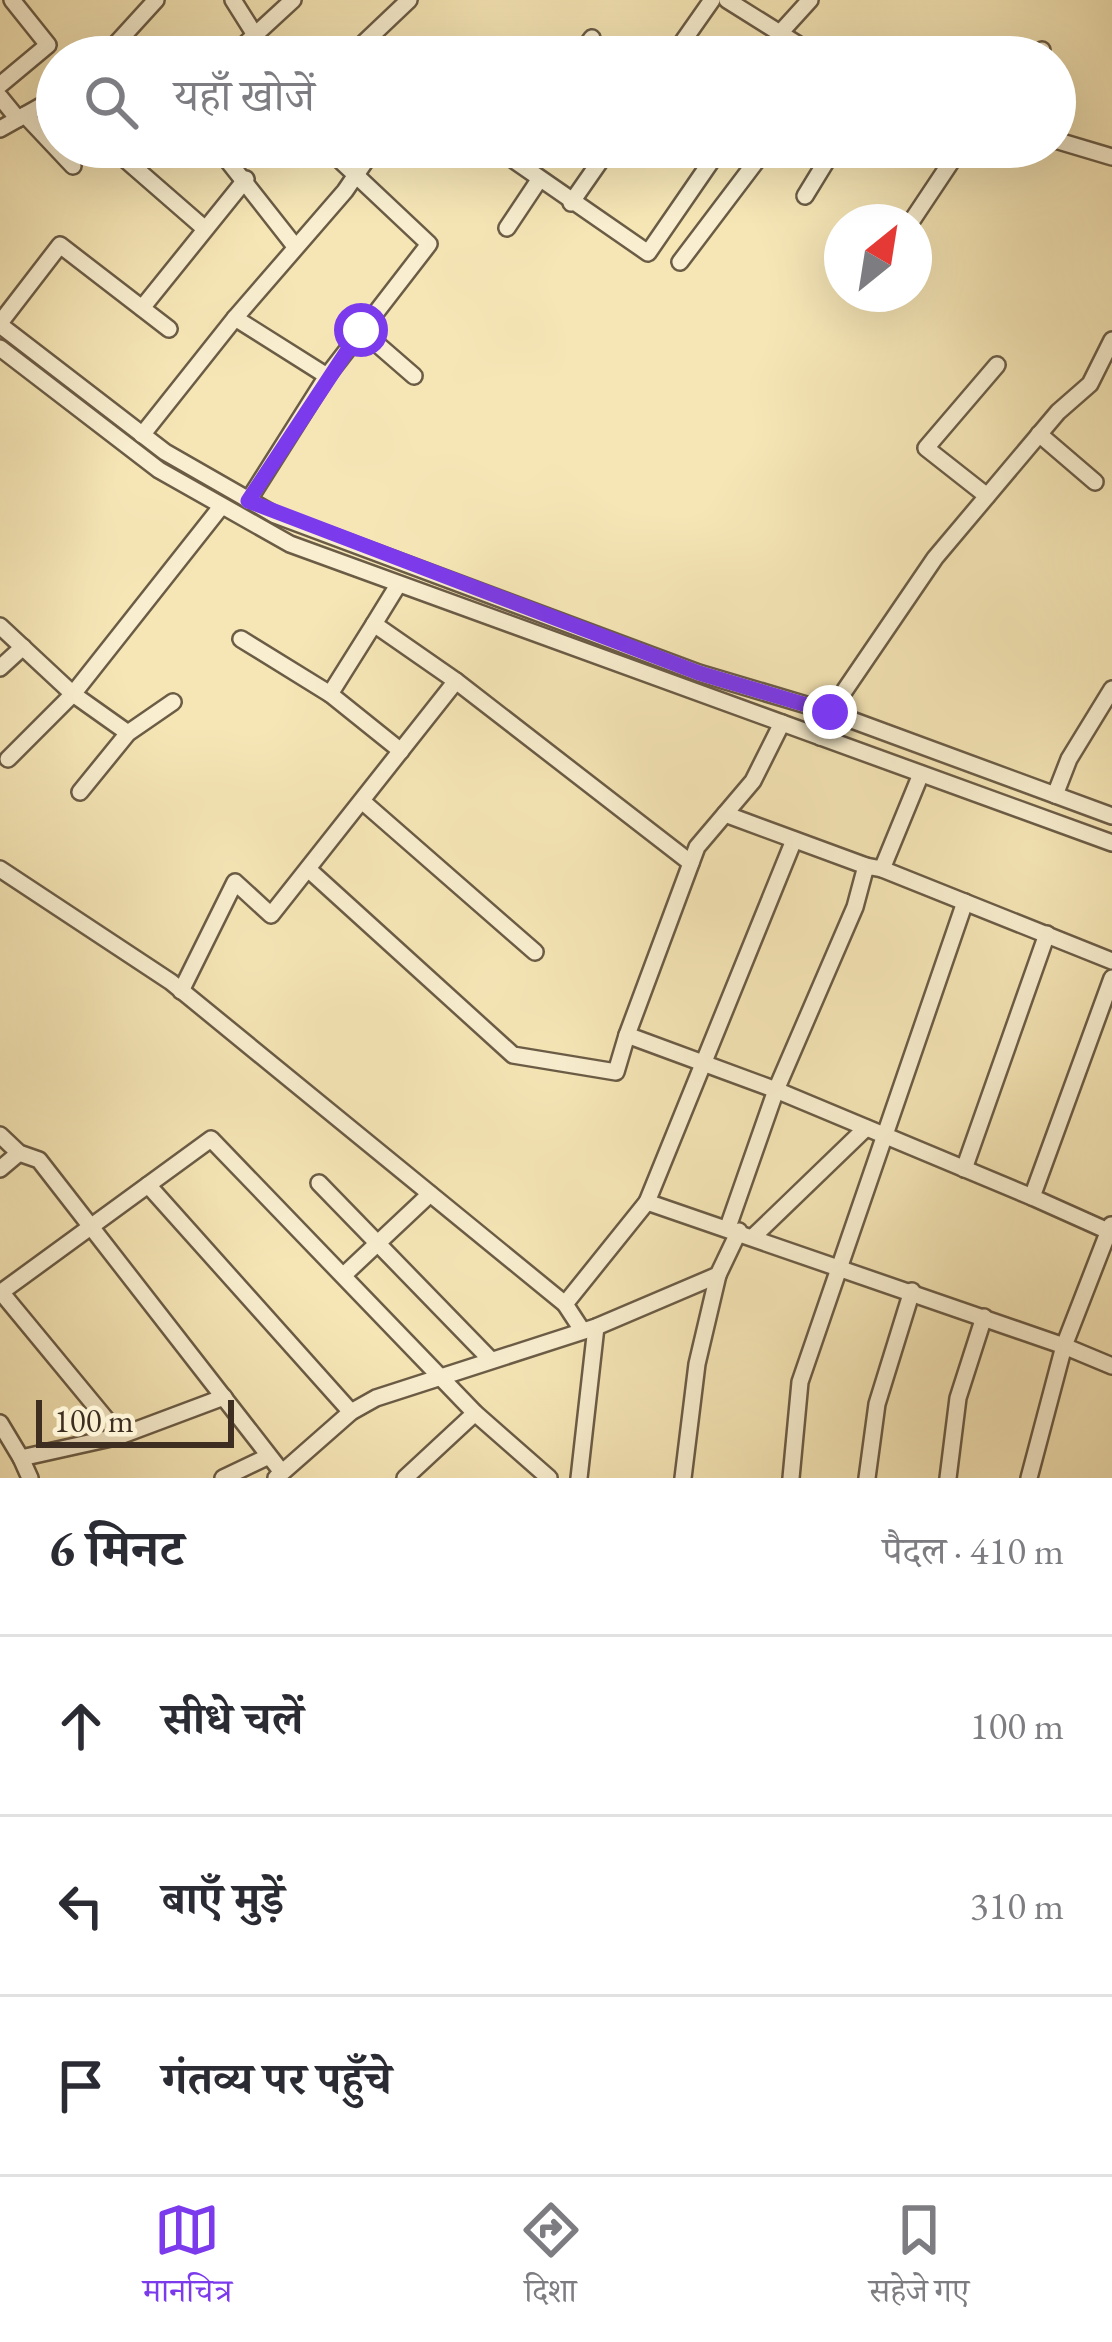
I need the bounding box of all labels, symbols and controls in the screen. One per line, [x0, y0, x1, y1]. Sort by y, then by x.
search box [36, 36, 1076, 168]
text: यहाँ खोजें [174, 66, 315, 124]
icon: search [78, 69, 144, 135]
north arrow [824, 204, 932, 312]
route start [334, 303, 388, 357]
route end [803, 685, 857, 739]
scale bar [36, 1394, 234, 1447]
text: 100 m [54, 1399, 134, 1442]
text: 6 मिनट [48, 1515, 184, 1581]
text: पैदल · 410 m [883, 1525, 1064, 1576]
text: सीधे चलें [162, 1689, 303, 1747]
icon: ahead [48, 1693, 114, 1759]
text: 100 m [970, 1700, 1064, 1751]
text: बाएँ मुड़ें [162, 1869, 284, 1927]
icon: left [48, 1873, 114, 1939]
text: 310 m [970, 1880, 1064, 1931]
text: गंतव्य पर पहुँचे [162, 2049, 391, 2107]
icon: arrive [48, 2053, 114, 2119]
tab: मानचित्र [143, 2197, 232, 2323]
tab: दिशा [518, 2197, 584, 2323]
tab: सहेजे गए [869, 2197, 969, 2323]

